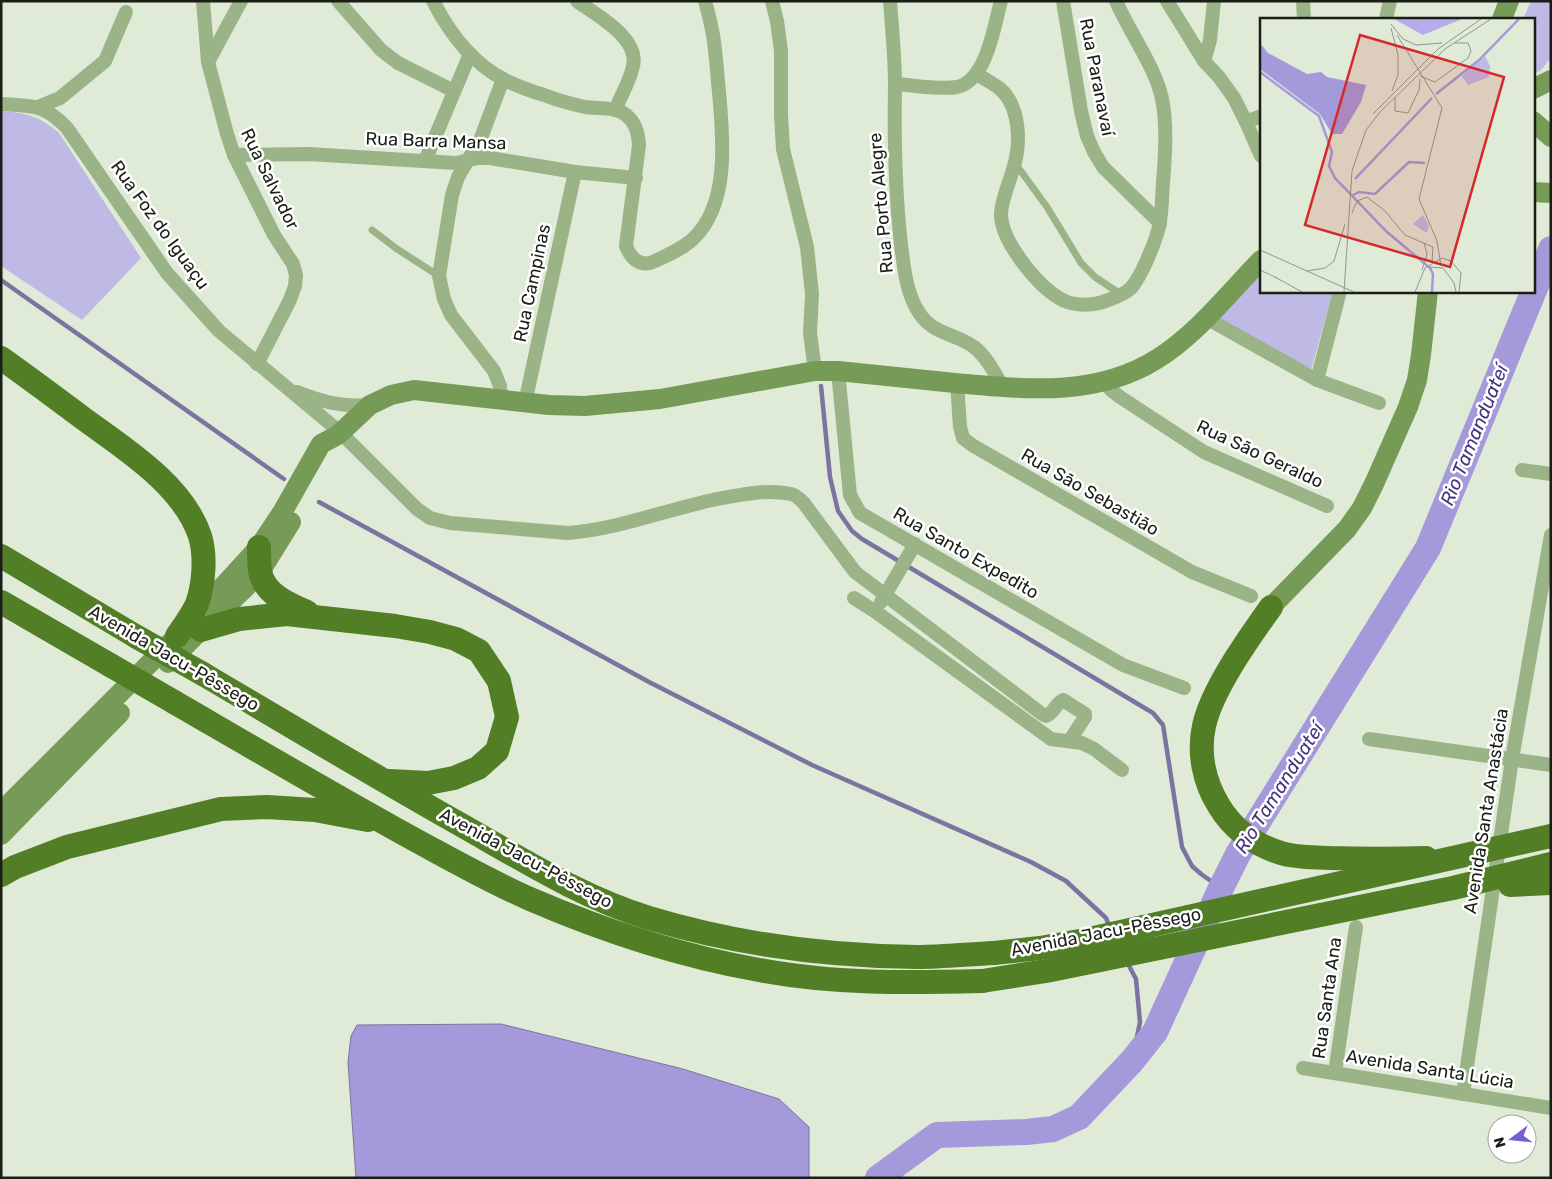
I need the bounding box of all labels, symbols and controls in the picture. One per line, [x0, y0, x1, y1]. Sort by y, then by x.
street label: Rua Paranavaí [1075, 16, 1120, 139]
inset map [1260, 18, 1534, 292]
street label: Rua Salvador [236, 125, 304, 233]
street label: Rua Barra Mansa [365, 128, 507, 154]
street label: Rua Porto Alegre [864, 132, 898, 274]
street label: Rua Foz do Iguaçu [106, 156, 214, 294]
street label: Rua Campinas [509, 222, 555, 344]
water label: Rio Tamanduateí [1435, 359, 1514, 509]
street label: Rua São Geraldo [1193, 415, 1327, 493]
street label: Rua São Sebastião [1017, 444, 1163, 540]
street label: Rua Santo Expedito [889, 502, 1043, 604]
street label: Avenida Jacu-Pêssego [85, 600, 263, 716]
street label: Avenida Santa Anastácia [1459, 707, 1513, 915]
water label: Rio Tamanduateí [1229, 716, 1330, 858]
street label: Avenida Jacu-Pêssego [436, 803, 616, 913]
street label: Avenida Jacu-Pêssego [1009, 903, 1203, 961]
street label: Rua Santa Ana [1308, 936, 1346, 1060]
street label: Avenida Santa Lúcia [1344, 1045, 1516, 1093]
north arrow [1487, 1114, 1537, 1164]
text: N [1490, 1135, 1510, 1150]

